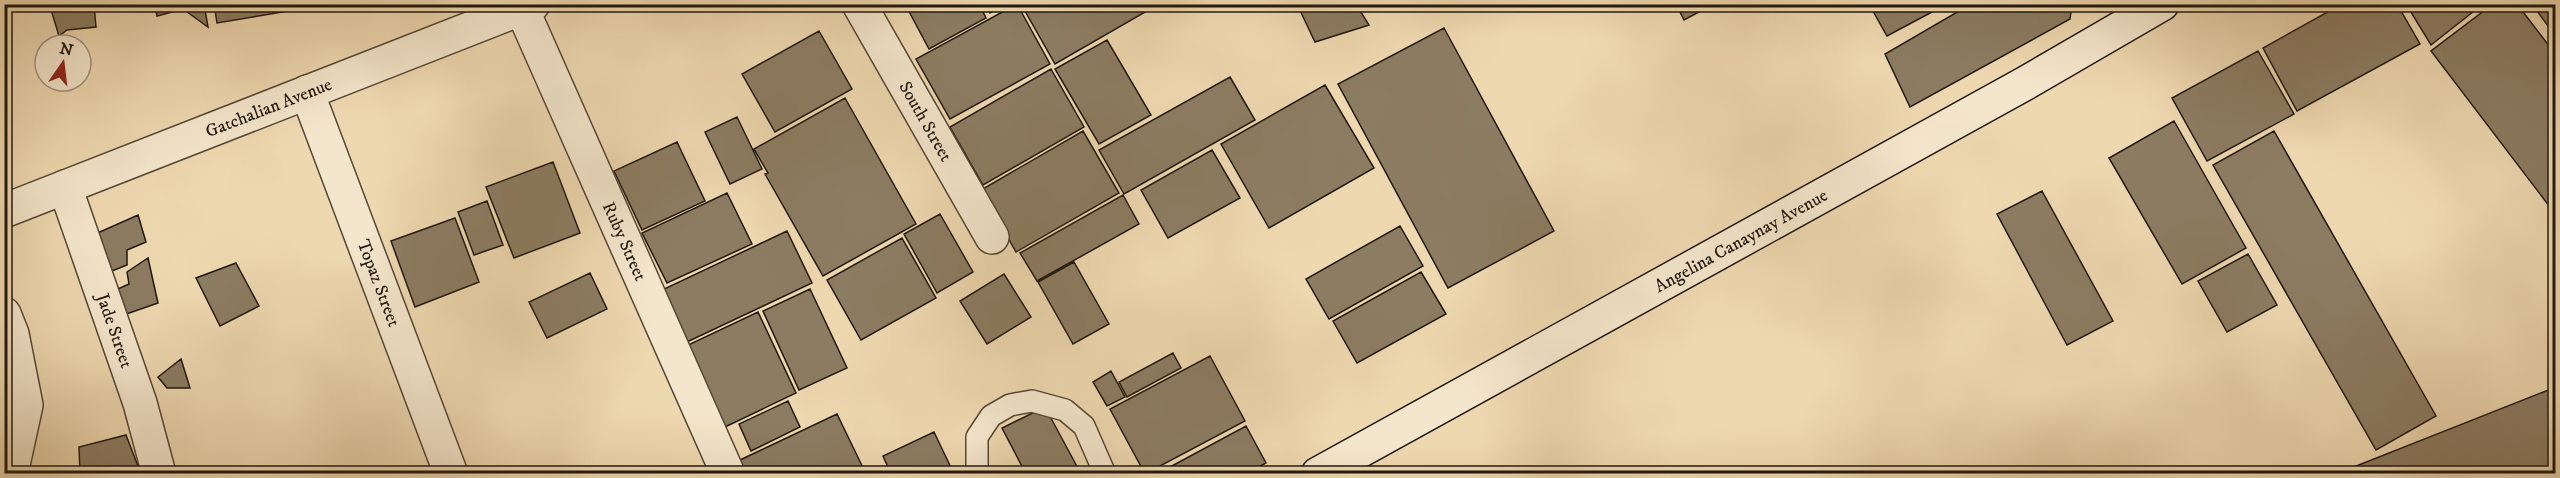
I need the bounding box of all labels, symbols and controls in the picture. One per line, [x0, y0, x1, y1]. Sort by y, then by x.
north arrow [33, 33, 93, 93]
text: N [58, 38, 75, 61]
street label: Gatchalian Avenue [203, 74, 335, 143]
street label: South Street [894, 78, 957, 166]
street label: Angelina Canaynay Avenue [1651, 185, 1832, 298]
street label: Ruby Street [597, 199, 651, 285]
street label: Topaz Street [352, 237, 405, 330]
street label: Jade Street [90, 289, 137, 371]

